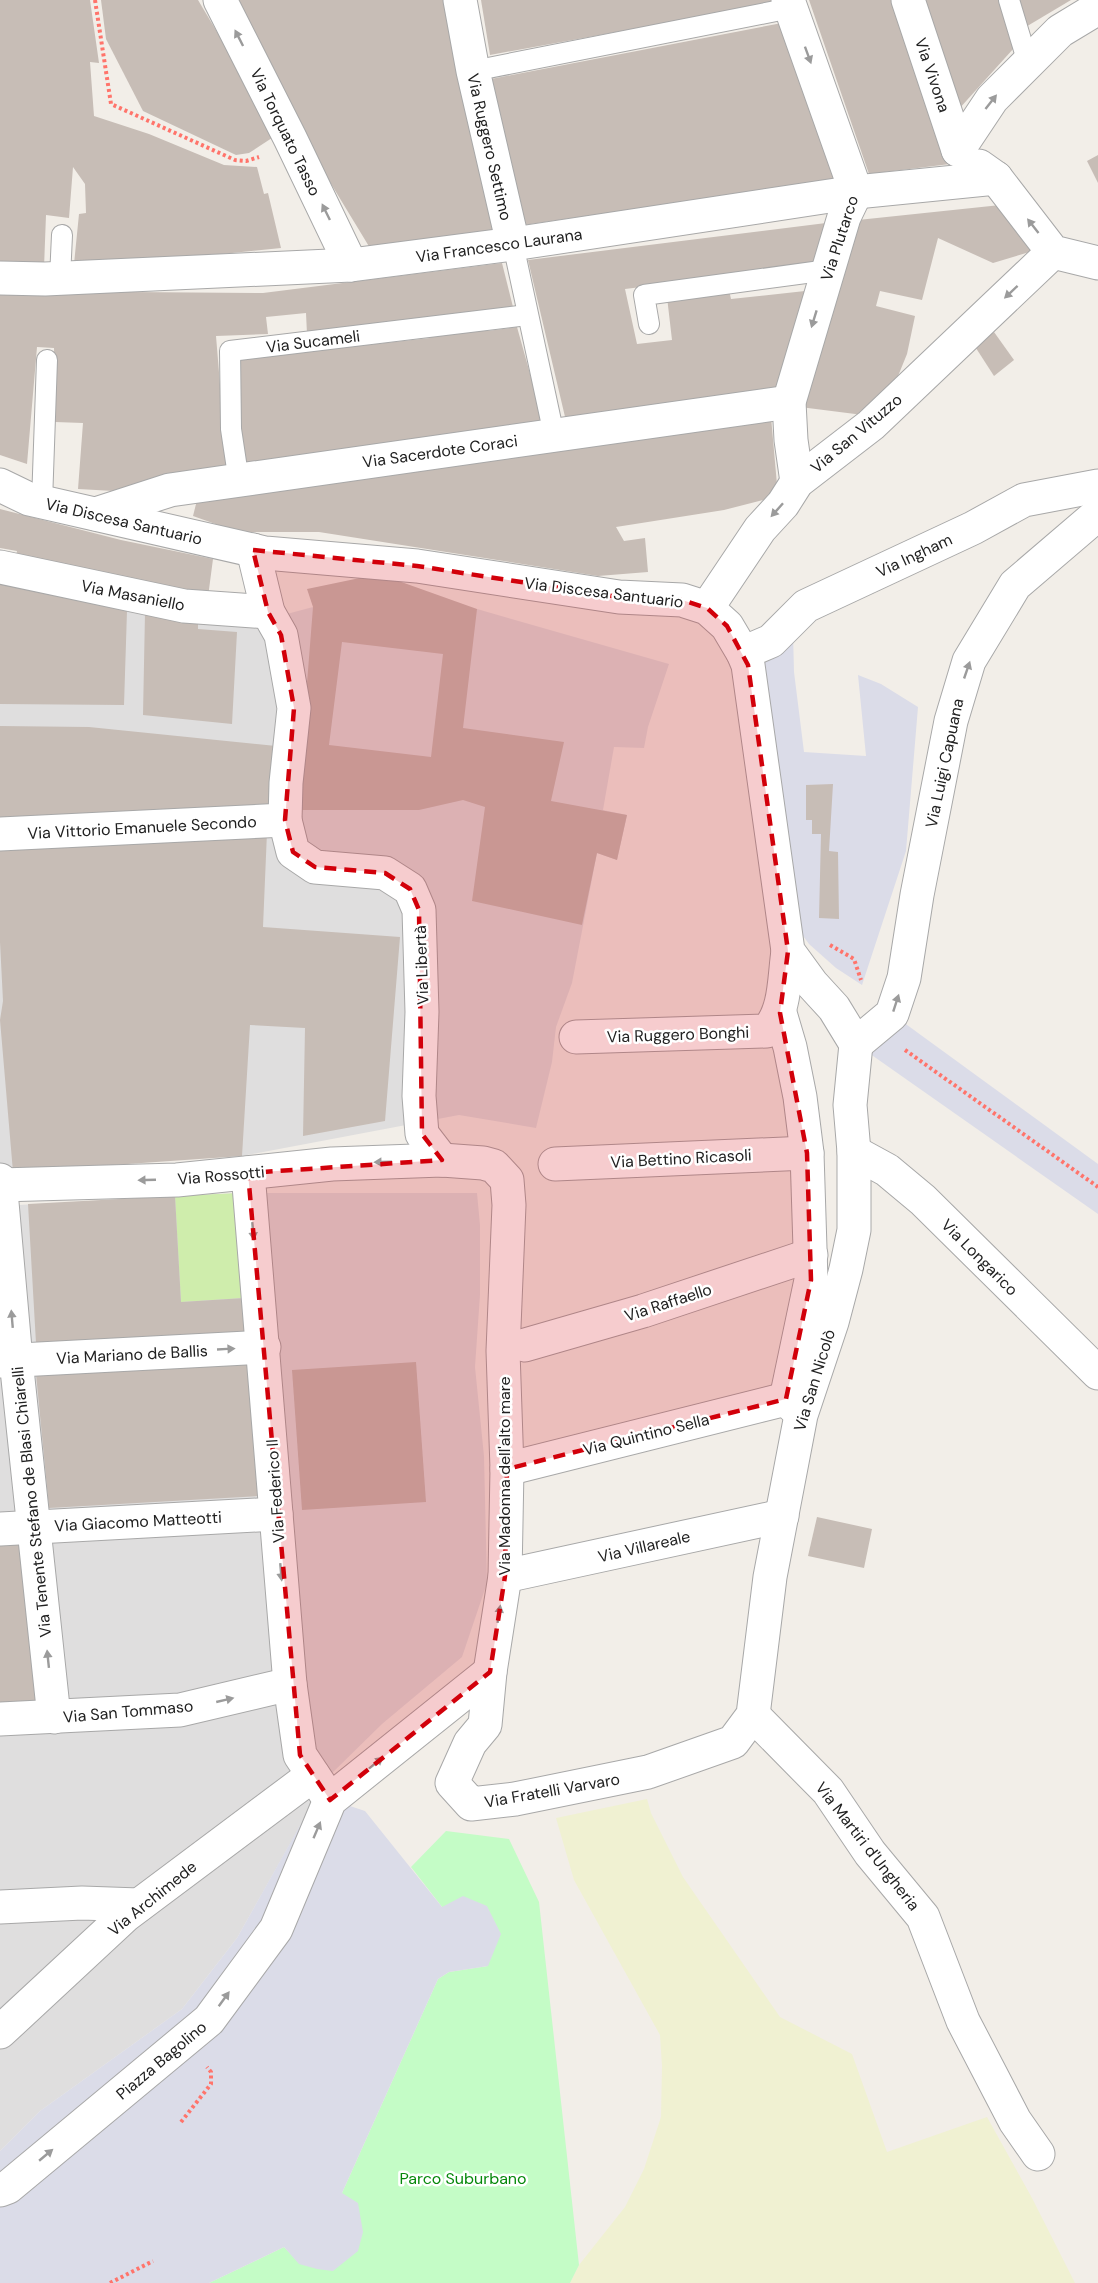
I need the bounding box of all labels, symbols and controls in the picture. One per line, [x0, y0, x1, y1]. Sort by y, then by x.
one-way arrow [234, 29, 244, 46]
street label: Via Vivona [910, 35, 955, 115]
one-way arrow [803, 46, 813, 64]
street label: Via Torquato Tasso [245, 65, 326, 200]
street label: Via Ruggero Settimo [462, 71, 517, 223]
one-way arrow [984, 94, 997, 110]
street label: Via Plutarco [816, 193, 863, 284]
one-way arrow [321, 204, 330, 221]
one-way arrow [1027, 218, 1039, 233]
street label: Via Francesco Laurana [414, 223, 584, 268]
one-way arrow [1003, 285, 1018, 299]
one-way arrow [809, 310, 818, 328]
street label: Via Sucameli [265, 325, 361, 358]
street label: Via San Vituzzo [806, 389, 906, 478]
street label: Via Sacerdote Coraci [361, 430, 519, 473]
street label: Via Discesa Santuario [43, 493, 204, 550]
one-way arrow [770, 503, 784, 518]
street label: Via Ingham [873, 529, 956, 582]
street label: Via Discesa Santuario [523, 572, 685, 613]
street label: Via Masaniello [79, 575, 187, 616]
one-way arrow [963, 660, 972, 678]
street label: Via Luigi Capuana [921, 696, 968, 830]
street label: Via Vittorio Emanuele Secondo [27, 811, 257, 844]
street label: Via Libertà [410, 925, 433, 1005]
one-way arrow [892, 994, 901, 1012]
street label: Via Ruggero Bonghi [606, 1022, 750, 1047]
street label: Via Bettino Ricasoli [610, 1144, 752, 1173]
one-way arrow [374, 1158, 393, 1167]
street label: Via Rossotti [176, 1161, 266, 1190]
one-way arrow [137, 1176, 156, 1185]
street label: Via Longarico [937, 1214, 1023, 1300]
one-way arrow [249, 1222, 258, 1241]
street label: Via Raffaello [622, 1279, 714, 1326]
one-way arrow [7, 1309, 17, 1328]
street label: Via San Nicolò [789, 1327, 840, 1434]
street label: Via Mariano de Ballis [56, 1340, 208, 1369]
one-way arrow [217, 1345, 236, 1354]
street label: Via Tenente Stefano de Blasi Chiarelli [7, 1365, 56, 1639]
street label: Via Madonna dell'alto mare [494, 1376, 515, 1576]
street label: Via Quintino Sella [581, 1409, 711, 1460]
street label: Via Federico II [261, 1438, 290, 1544]
street label: Via Giacomo Matteotti [54, 1507, 222, 1536]
street label: Via Villareale [596, 1526, 692, 1567]
one-way arrow [276, 1562, 286, 1581]
one-way arrow [495, 1604, 504, 1623]
one-way arrow [43, 1649, 53, 1668]
one-way arrow [216, 1694, 234, 1704]
street label: Via San Tommaso [62, 1695, 194, 1728]
one-way arrow [368, 1758, 383, 1770]
street label: Via Fratelli Varvaro [483, 1768, 621, 1813]
street label: Via Martiri d'Ungheria [811, 1778, 924, 1915]
one-way arrow [312, 1820, 322, 1838]
street label: Via Archimede [104, 1856, 201, 1941]
one-way arrow [218, 1992, 230, 2008]
street label: Piazza Bagolino [112, 2016, 211, 2104]
one-way arrow [38, 2149, 53, 2162]
park label: Parco Suburbano [399, 2168, 527, 2189]

